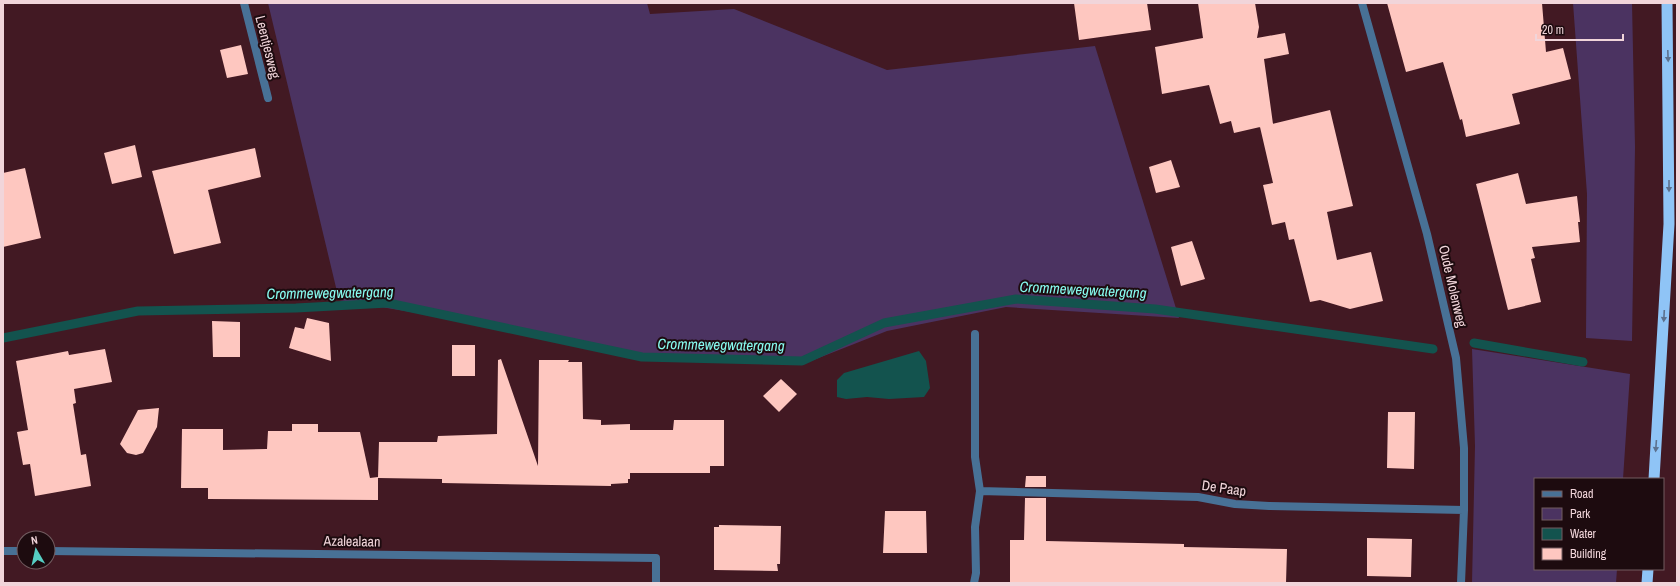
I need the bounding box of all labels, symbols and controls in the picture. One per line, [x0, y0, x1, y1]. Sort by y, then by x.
street label: Leentjesweg [251, 14, 285, 81]
scale bar [1536, 16, 1623, 42]
text: 20 m [1542, 22, 1564, 38]
one-way arrow [1665, 50, 1671, 63]
one-way arrow [1666, 180, 1672, 193]
street label: Oude Molenweg [1435, 243, 1471, 329]
water label: Crommewegwatergang [1019, 276, 1147, 303]
water label: Crommewegwatergang [266, 281, 394, 304]
one-way arrow [1661, 310, 1668, 322]
water label: Crommewegwatergang [657, 333, 785, 356]
one-way arrow [1653, 440, 1660, 452]
street label: De Paap [1201, 476, 1247, 500]
legend [1534, 478, 1664, 570]
text: Road [1570, 486, 1594, 502]
text: Park [1570, 506, 1590, 522]
text: Water [1570, 526, 1597, 542]
north arrow [16, 530, 56, 570]
street label: Azalealaan [322, 531, 381, 550]
text: N [30, 533, 39, 548]
text: Building [1570, 546, 1607, 562]

